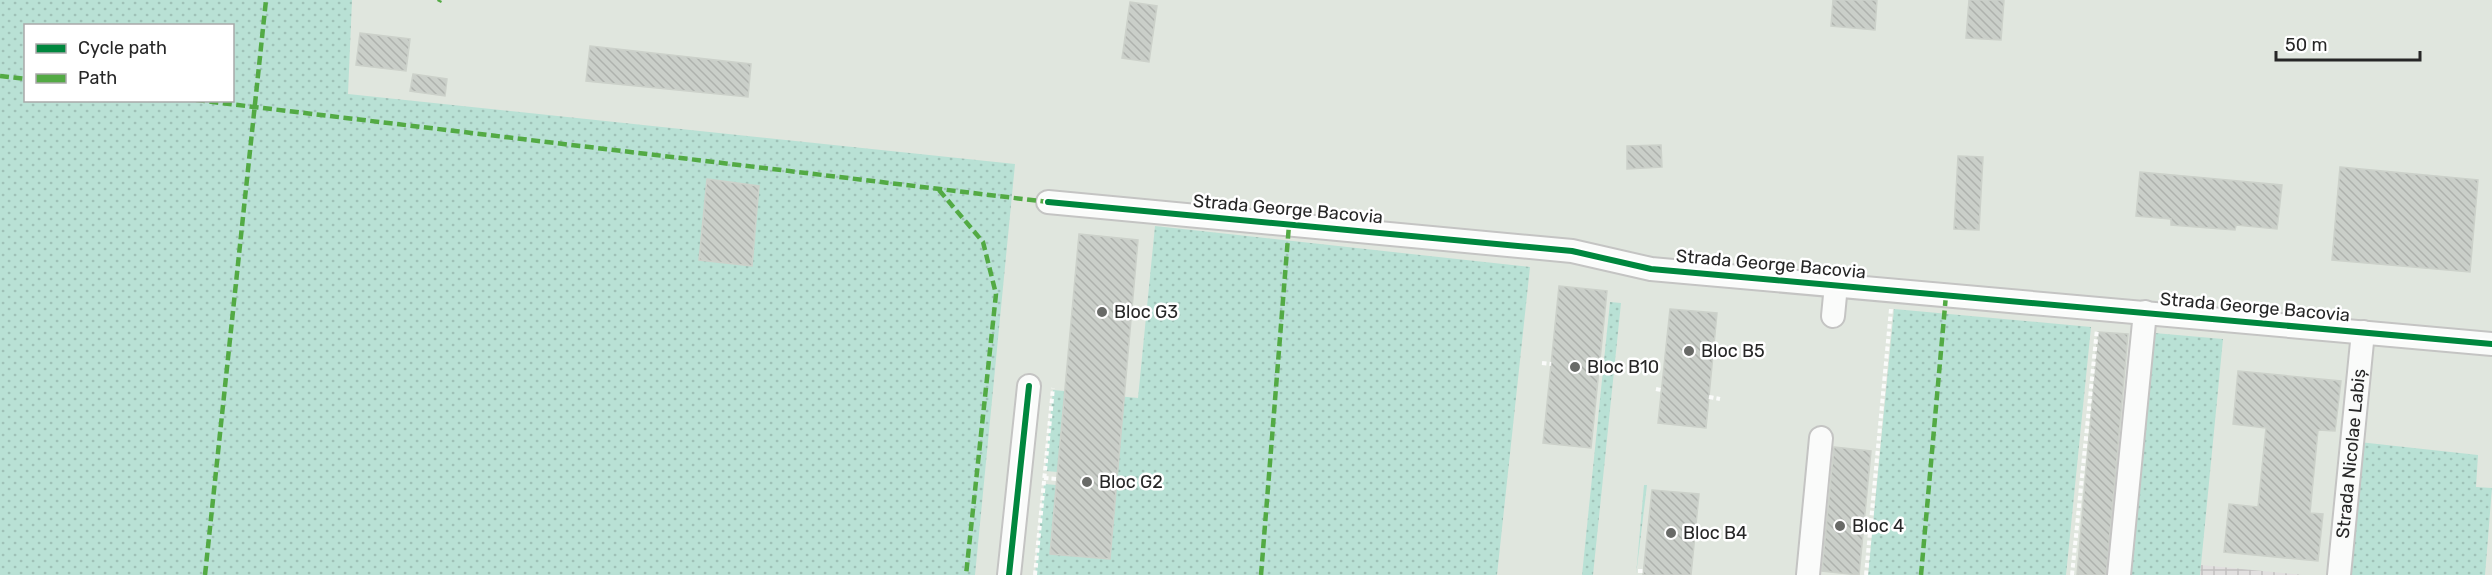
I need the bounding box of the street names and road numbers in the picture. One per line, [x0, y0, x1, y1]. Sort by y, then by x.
street label: Strada George Bacovia [1192, 190, 1384, 228]
street label: Strada George Bacovia [1675, 245, 1867, 283]
street label: Strada George Bacovia [2159, 288, 2351, 326]
street label: Strada Nicolae Labiș [2332, 368, 2370, 539]

